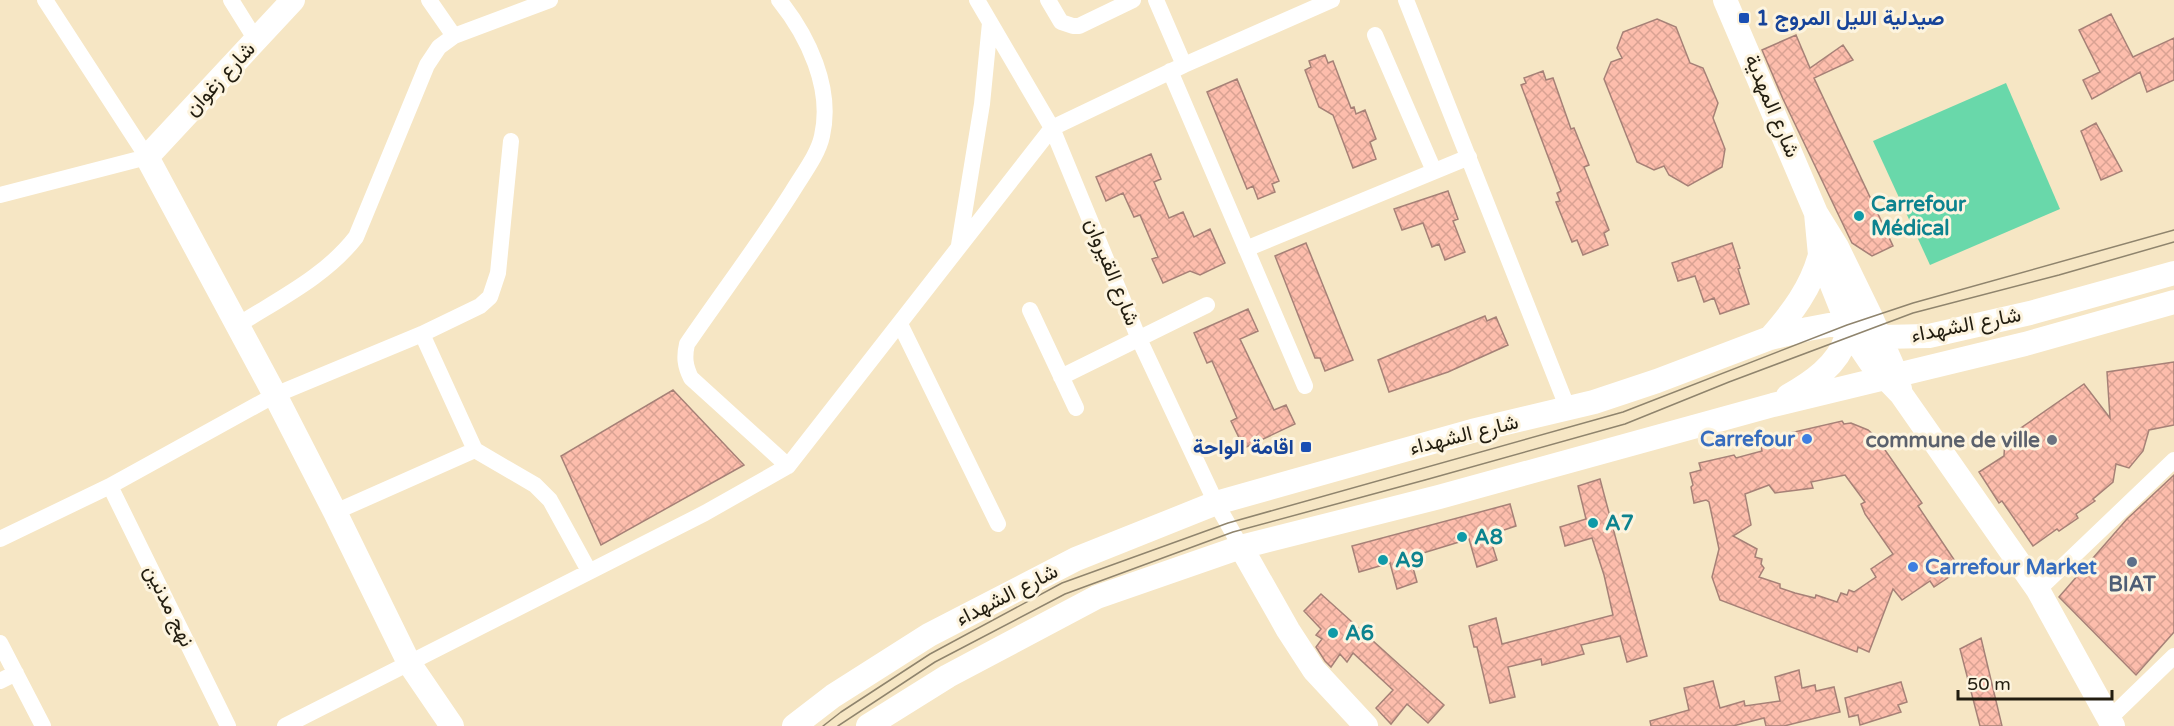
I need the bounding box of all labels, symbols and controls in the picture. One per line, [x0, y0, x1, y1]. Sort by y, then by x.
place label: صيدلية الليل المروج 1 [1756, 6, 1945, 32]
marker: صيدلية الليل المروج 1 [1737, 11, 1751, 25]
street label: شارع زغوان [179, 37, 261, 122]
street label: شارع المهدية [1738, 51, 1805, 162]
place label: Carrefour Médical [1871, 192, 1967, 241]
marker: Carrefour Médical [1852, 209, 1866, 223]
street label: شارع القيروان [1078, 215, 1145, 330]
street label: شارع الشهداء [1909, 302, 2023, 349]
street label: شارع الشهداء [1407, 409, 1521, 462]
place label: Carrefour [1700, 427, 1796, 452]
place label: commune de ville [1865, 428, 2040, 453]
marker: Carrefour [1800, 432, 1814, 446]
marker: commune de ville [2045, 433, 2059, 447]
place label: اقامة الواحة [1193, 435, 1294, 460]
marker: اقامة الواحة [1299, 440, 1313, 454]
place label: A7 [1605, 511, 1634, 536]
marker: A7 [1586, 516, 1600, 530]
place label: A8 [1474, 525, 1503, 550]
marker: A8 [1455, 530, 1469, 544]
place label: A9 [1395, 548, 1424, 573]
marker: A9 [1376, 553, 1390, 567]
place label: Carrefour Market [1925, 555, 2097, 580]
marker: BIAT [2125, 555, 2139, 569]
street label: شارع الشهداء [952, 559, 1063, 632]
marker: Carrefour Market [1906, 560, 1920, 574]
street label: نهج مدنين [138, 561, 200, 652]
place label: BIAT [2108, 572, 2156, 597]
place label: A6 [1345, 621, 1374, 646]
marker: A6 [1326, 626, 1340, 640]
scale bar [1958, 663, 2112, 701]
text: 50 m [1967, 673, 2011, 695]

